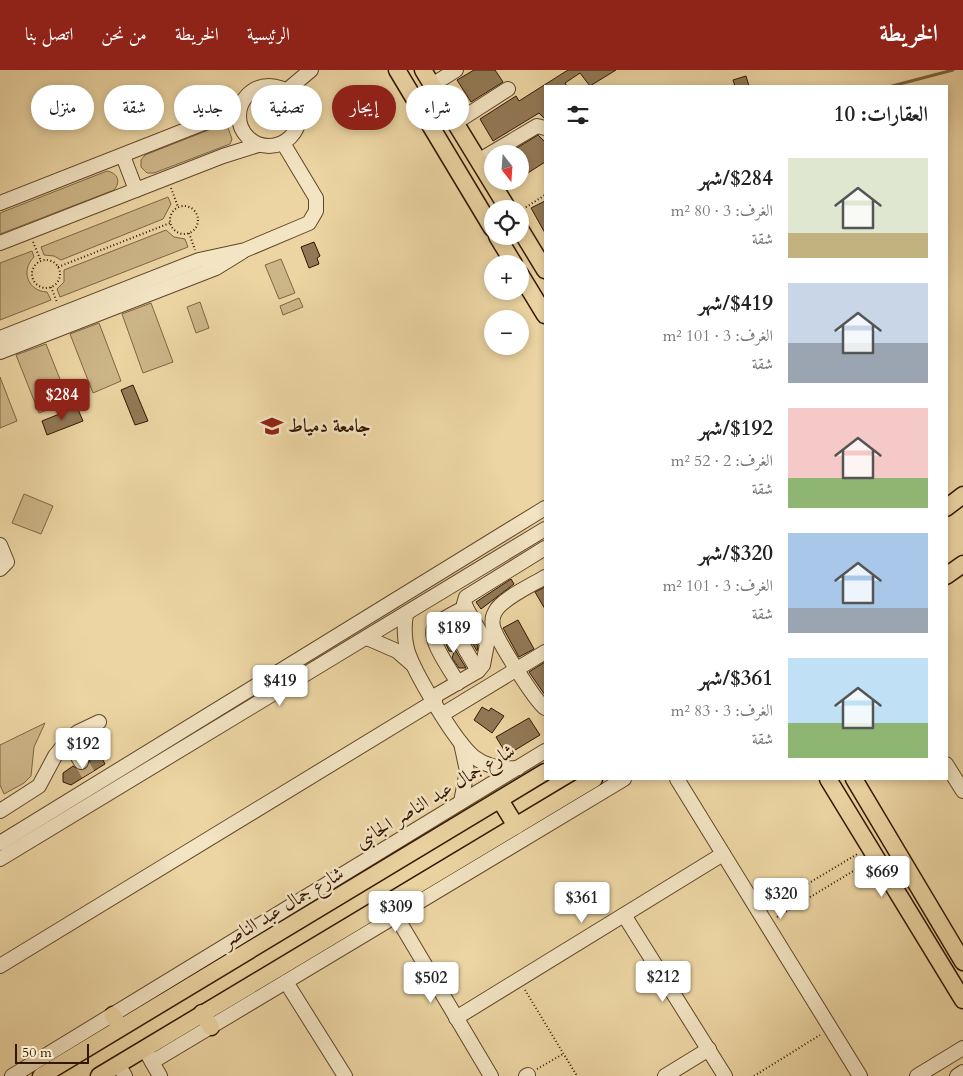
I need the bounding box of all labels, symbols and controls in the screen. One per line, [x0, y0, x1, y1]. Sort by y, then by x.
text: الخريطة [880, 17, 938, 50]
text: اتصل بنا [25, 22, 73, 47]
text: من نحن [101, 22, 147, 47]
text: الخريطة [175, 22, 219, 47]
text: الرئيسية [247, 22, 290, 47]
chip: منزل [31, 85, 94, 130]
chip: شقة [104, 85, 164, 130]
chip: جديد [174, 85, 241, 130]
chip: تصفية [251, 85, 322, 130]
chip: إيجار [332, 85, 396, 130]
chip: شراء [406, 85, 469, 130]
text: العقارات: 10 [834, 100, 928, 129]
icon: filters [564, 101, 592, 129]
north arrow [484, 145, 529, 190]
map controls [484, 145, 529, 355]
text: $284/شهر [698, 164, 773, 193]
icon: home [828, 178, 888, 238]
button: locate [484, 200, 529, 245]
text: الغرف: 3 · 80 m² [671, 200, 773, 222]
text: شقة [752, 228, 773, 250]
button: + [484, 255, 529, 300]
text: $419/شهر [698, 289, 773, 318]
icon: home [828, 303, 888, 363]
button: − [484, 310, 529, 355]
text: الغرف: 3 · 101 m² [663, 325, 773, 347]
text: شقة [752, 353, 773, 375]
pin: $284 [32, 378, 92, 421]
text: $284 [46, 384, 78, 406]
school or university icon: جامعة دمياط [259, 413, 285, 439]
place label: جامعة دمياط [288, 413, 371, 439]
text: $192/شهر [698, 414, 773, 443]
icon: home [828, 428, 888, 488]
text: الغرف: 2 · 52 m² [671, 450, 773, 472]
text: شقة [752, 478, 773, 500]
text: $320/شهر [698, 539, 773, 568]
icon: home [828, 553, 888, 613]
text: الغرف: 3 · 101 m² [663, 575, 773, 597]
text: شقة [752, 603, 773, 625]
pin: $189 [424, 612, 484, 654]
text: $189 [438, 617, 470, 639]
pin: $419 [250, 664, 310, 707]
text: $361/شهر [698, 664, 773, 693]
text: $419 [264, 670, 296, 692]
icon: home [828, 678, 888, 738]
text: الغرف: 3 · 83 m² [671, 700, 773, 722]
pin: $192 [53, 728, 113, 770]
text: شقة [752, 728, 773, 750]
text: $192 [67, 733, 99, 755]
street label: شارع جمال عبد الناصر الجانبى [350, 738, 521, 856]
pin: $669 [852, 856, 912, 898]
street label: شارع جمال عبد الناصر [216, 860, 350, 956]
text: $669 [866, 861, 898, 883]
pin: $320 [751, 878, 811, 920]
pin: $361 [552, 882, 612, 924]
text: $320 [765, 883, 797, 905]
text: $361 [566, 887, 598, 909]
pin: $309 [366, 890, 426, 933]
text: $309 [380, 896, 412, 918]
pin: $212 [633, 960, 693, 1003]
pin: $502 [401, 962, 461, 1004]
text: $212 [647, 966, 679, 988]
text: $502 [415, 967, 447, 989]
scale bar [15, 1041, 89, 1064]
text: 50 m [22, 1043, 52, 1062]

